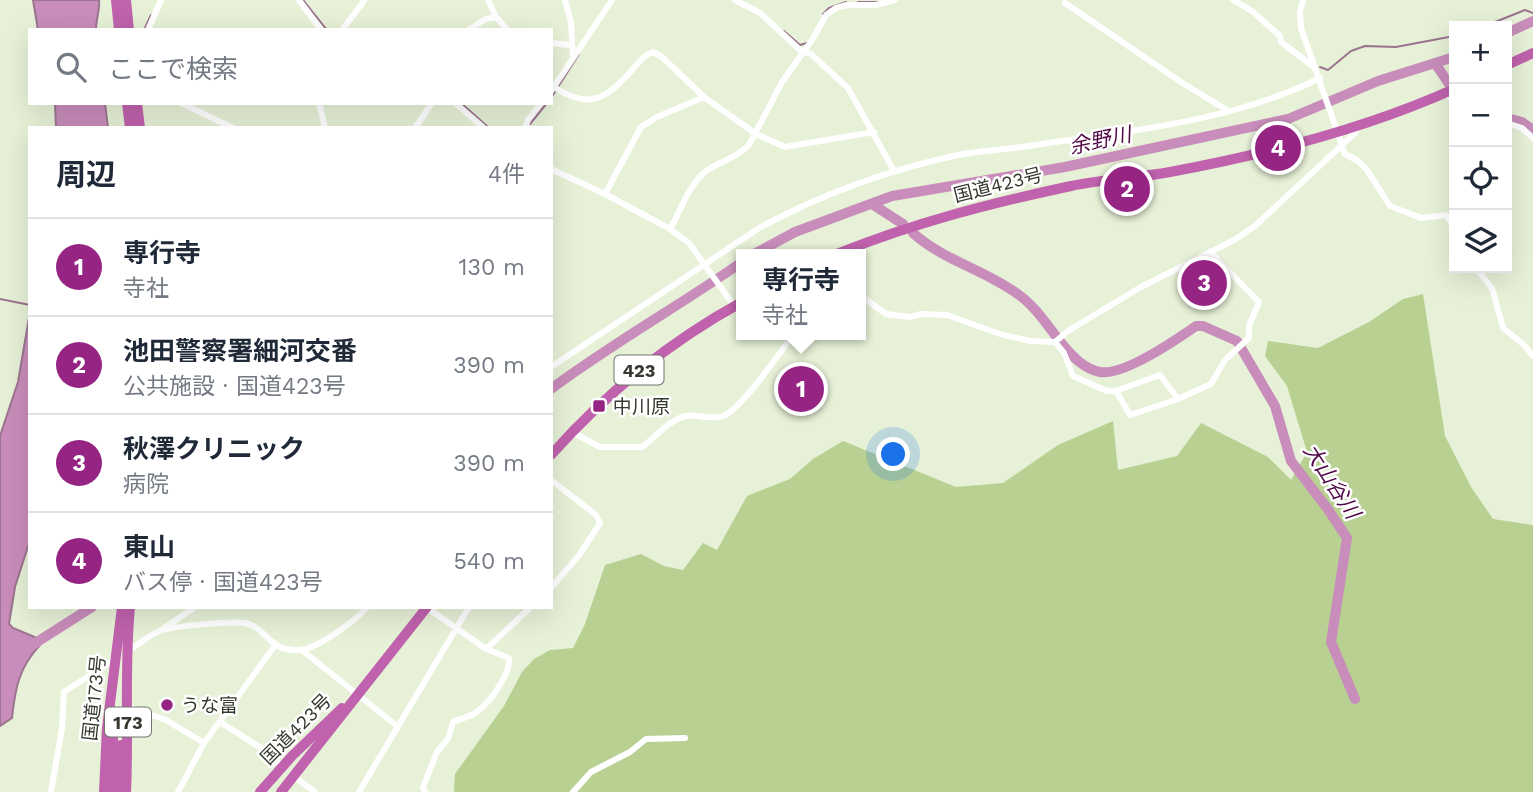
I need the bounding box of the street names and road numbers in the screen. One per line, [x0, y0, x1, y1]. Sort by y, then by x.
street label: 国道423号 [951, 163, 1045, 207]
road number: 423 [614, 356, 664, 384]
street label: 国道173号 [78, 654, 110, 742]
street label: 国道423号 [256, 689, 336, 769]
road number: 173 [105, 708, 151, 736]

